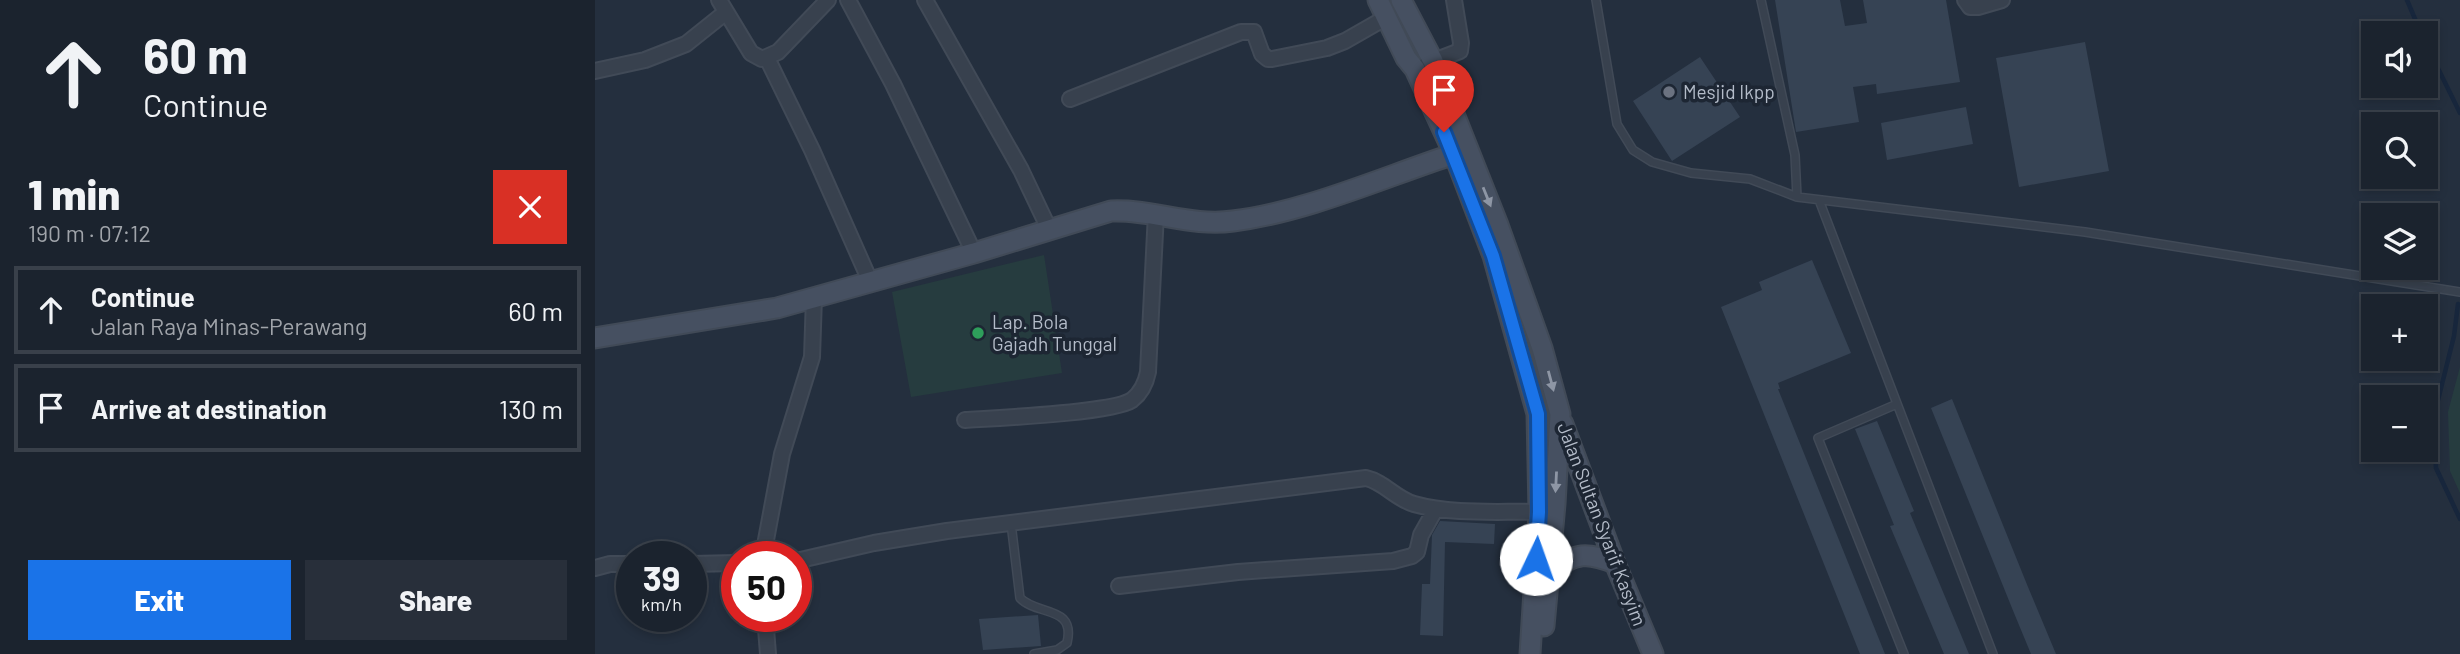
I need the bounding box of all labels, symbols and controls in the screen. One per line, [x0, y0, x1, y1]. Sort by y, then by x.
map controls [2361, 21, 2438, 462]
button: sound [2361, 21, 2438, 98]
text: 60 m [143, 25, 248, 84]
icon: ahead [28, 28, 119, 119]
pin [1414, 60, 1474, 132]
icon: arrive [1425, 71, 1463, 109]
place label: Mesjid Ikpp [1683, 80, 1775, 103]
marker: Mesjid Ikpp [1661, 84, 1677, 100]
text: Continue [143, 85, 268, 123]
button: search [2361, 112, 2438, 189]
text: 1 min [28, 168, 120, 218]
button: close [493, 170, 567, 244]
one-way arrow [1482, 187, 1493, 208]
button: layers [2361, 203, 2438, 280]
text: 190 m · 07:12 [28, 219, 151, 247]
text: Continue [91, 281, 195, 312]
icon: ahead [32, 291, 70, 329]
button: + [2361, 294, 2438, 371]
text: 60 m [508, 295, 563, 326]
place label: Lap. Bola Gajadh Tunggal [992, 310, 1117, 355]
text: Jalan Raya Minas-Perawang [91, 312, 367, 340]
marker: Lap. Bola Gajadh Tunggal [970, 325, 986, 341]
one-way arrow [1546, 370, 1557, 392]
button: − [2361, 385, 2438, 462]
icon: arrive [32, 389, 70, 427]
text: Arrive at destination [91, 393, 327, 424]
text: 130 m [499, 393, 563, 424]
street label: Jalan Sultan Syarif Kasyim [1553, 419, 1652, 629]
one-way arrow [1551, 471, 1562, 493]
position arrow [1499, 522, 1573, 596]
speed limit sign: 50 [721, 541, 812, 632]
text: 39 [643, 556, 680, 598]
button: Exit [28, 560, 291, 640]
button: Share [305, 560, 567, 640]
text: km/h [641, 593, 682, 615]

